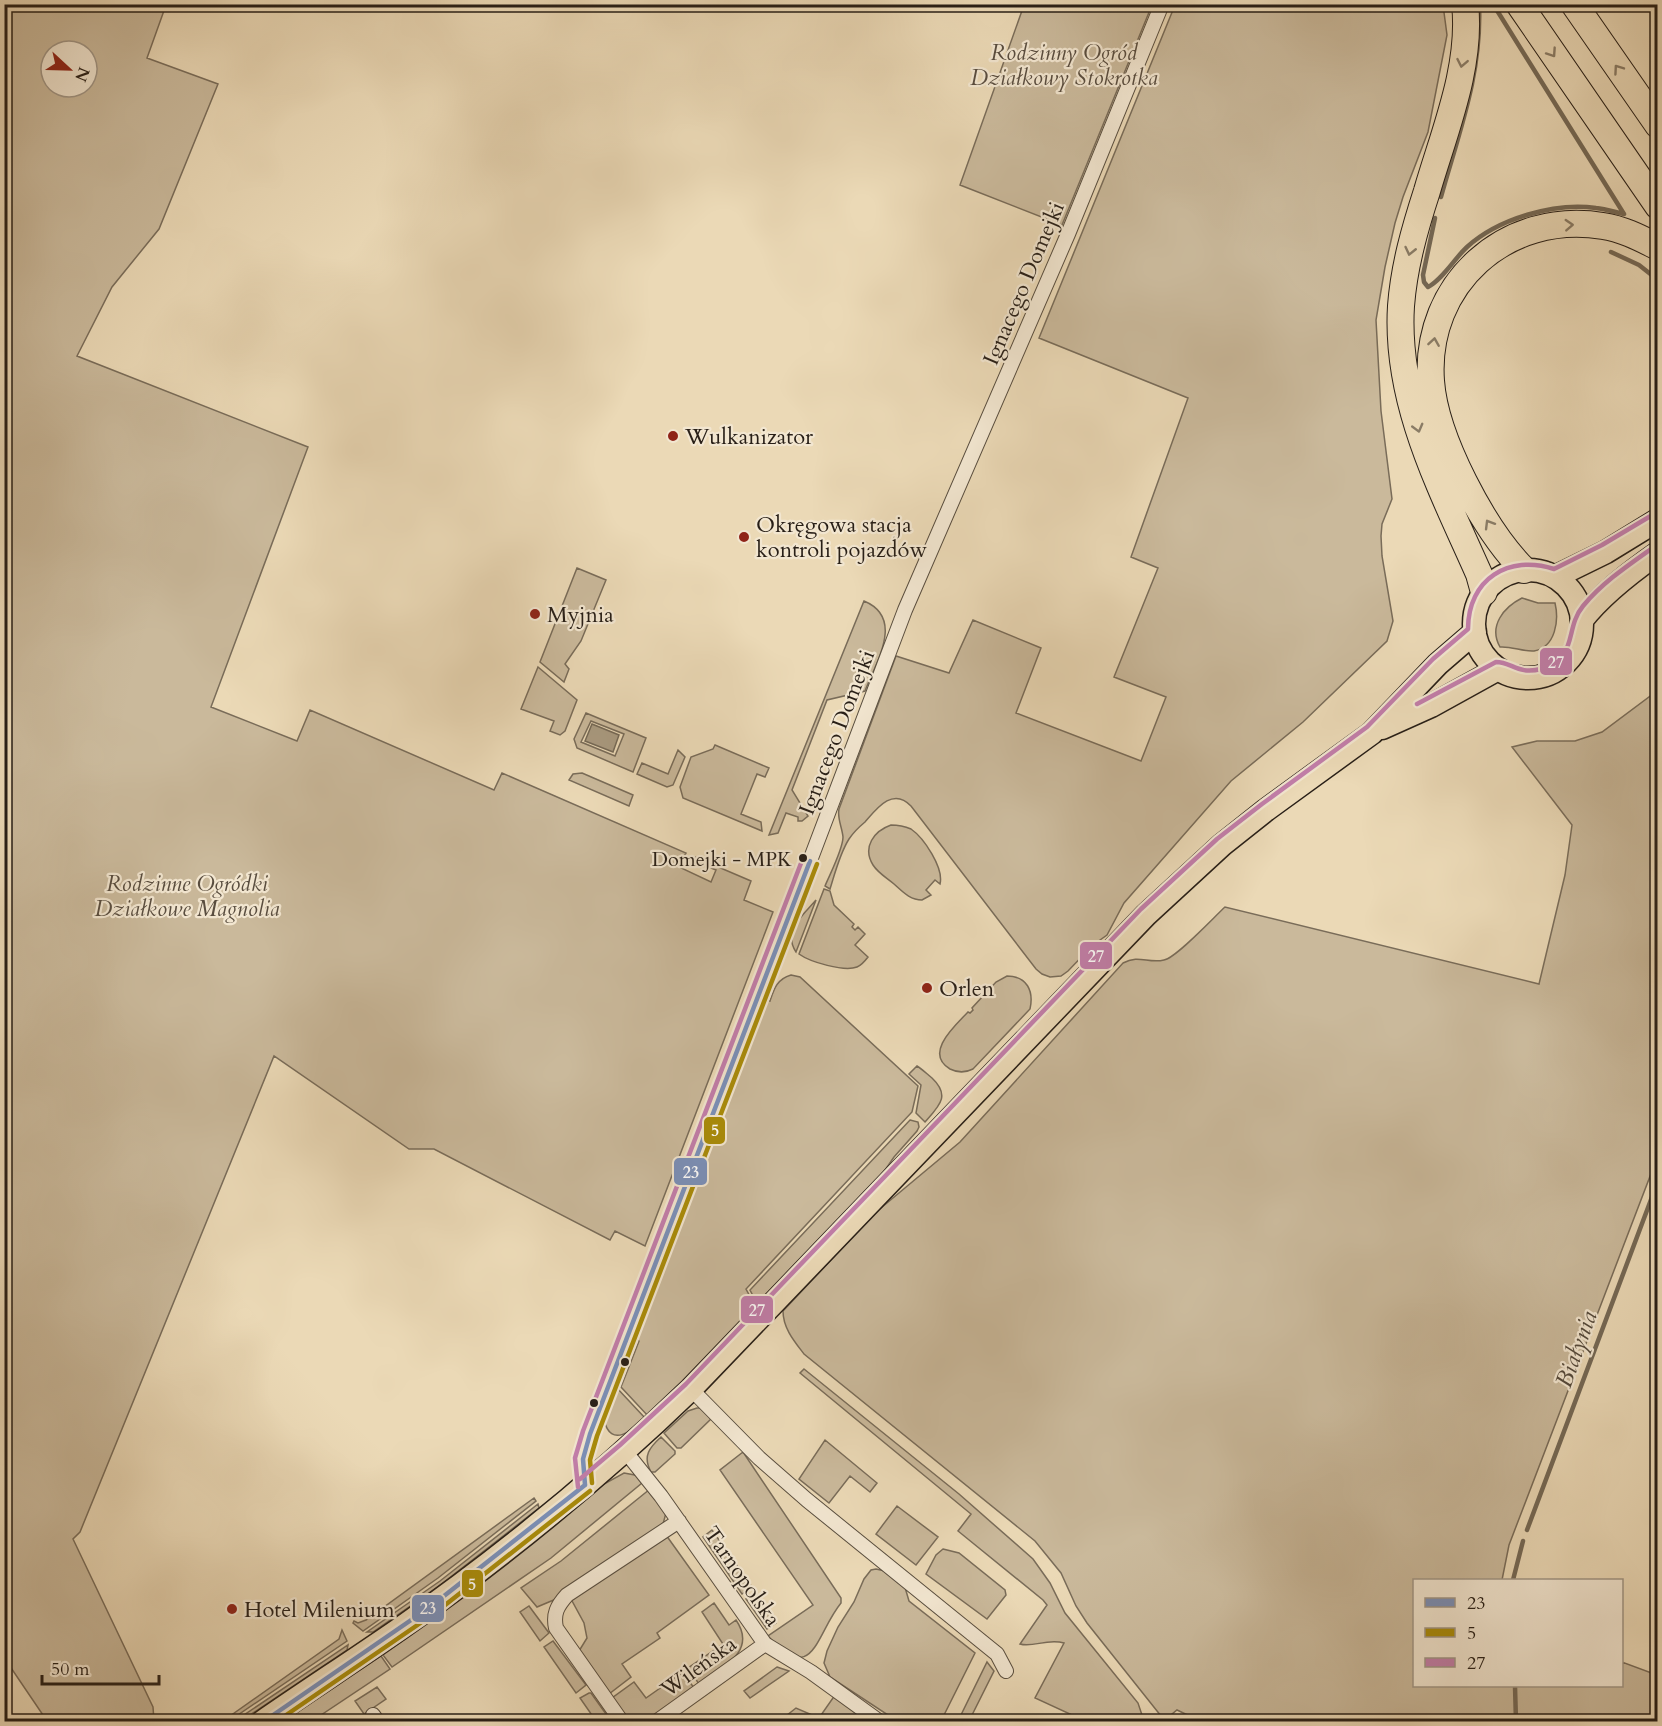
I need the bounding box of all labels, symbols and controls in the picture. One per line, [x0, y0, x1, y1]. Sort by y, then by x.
park label: Rodzinny Ogród Działkowy Stokrotka [970, 38, 1158, 93]
north arrow [39, 39, 99, 99]
one-way arrow [1545, 46, 1556, 57]
one-way arrow [1456, 57, 1469, 67]
text: N [69, 64, 95, 85]
one-way arrow [1614, 64, 1625, 75]
street label: Ignacego Domejki [976, 197, 1072, 370]
one-way arrow [1565, 218, 1574, 231]
one-way arrow [1404, 245, 1417, 255]
one-way arrow [1427, 337, 1439, 346]
place label: Wulkanizator [684, 422, 814, 452]
one-way arrow [1411, 423, 1424, 433]
marker: Wulkanizator [666, 429, 680, 443]
place label: Okręgowa stacja kontroli pojazdów [756, 510, 927, 565]
one-way arrow [1485, 520, 1496, 530]
marker: Okręgowa stacja kontroli pojazdów [737, 530, 751, 544]
place label: Myjnia [547, 600, 614, 630]
marker: Myjnia [528, 607, 542, 621]
street label: Ignacego Domejki [792, 646, 882, 819]
line badge: 27 [1539, 647, 1573, 676]
text: 27 [1548, 652, 1564, 674]
place label: Domejki - MPK [652, 846, 792, 873]
marker: Domejki - MPK [797, 852, 809, 864]
park label: Rodzinne Ogródki Działkowe Magnolia [94, 869, 280, 924]
line badge: 27 [1079, 941, 1113, 970]
text: 27 [1088, 946, 1104, 968]
place label: Orlen [939, 974, 995, 1004]
marker: Orlen [920, 981, 934, 995]
line badge: 5 [703, 1116, 726, 1145]
text: 5 [711, 1120, 719, 1142]
line badge: 23 [673, 1157, 708, 1186]
text: 23 [683, 1162, 699, 1184]
line badge: 27 [740, 1295, 774, 1324]
text: 27 [749, 1300, 765, 1322]
water label: Białynia [1547, 1306, 1606, 1392]
unlabelled marker [619, 1356, 631, 1368]
unlabelled marker [588, 1397, 600, 1409]
street label: Tarnopolska [697, 1520, 788, 1633]
line badge: 5 [461, 1569, 484, 1598]
text: 5 [468, 1574, 476, 1596]
legend [1413, 1579, 1623, 1687]
text: 23 [1467, 1591, 1485, 1616]
line badge: 23 [411, 1594, 445, 1623]
place label: Hotel Milenium [244, 1595, 395, 1625]
text: 23 [420, 1598, 436, 1620]
marker: Hotel Milenium [225, 1602, 239, 1616]
text: 5 [1467, 1621, 1476, 1646]
street label: Wileńska [654, 1629, 743, 1705]
scale bar [42, 1648, 159, 1686]
text: 27 [1467, 1651, 1485, 1676]
text: 50 m [51, 1657, 90, 1682]

